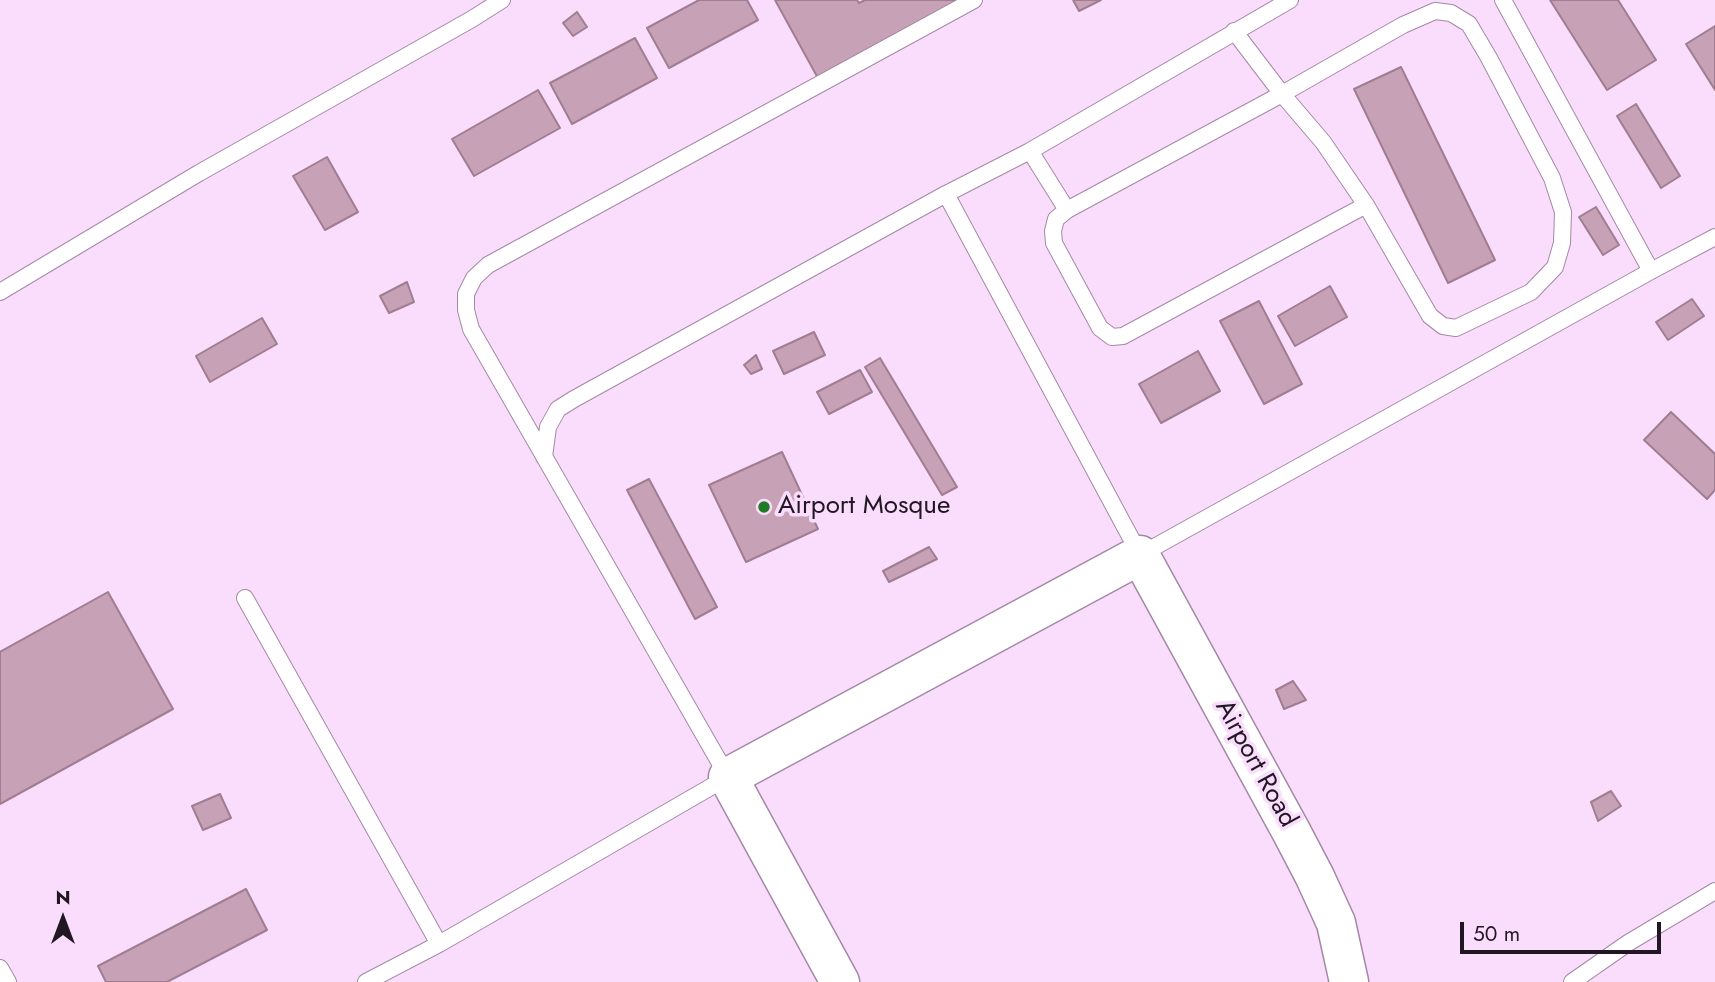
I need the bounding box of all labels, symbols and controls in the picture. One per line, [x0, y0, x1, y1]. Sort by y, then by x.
place label: Airport Mosque [778, 491, 950, 523]
marker: Airport Mosque [756, 499, 772, 515]
street label: Airport Road [1207, 695, 1303, 833]
north arrow [28, 884, 98, 954]
text: N [55, 884, 71, 911]
scale bar [1463, 908, 1664, 952]
text: 50 m [1473, 919, 1520, 949]

